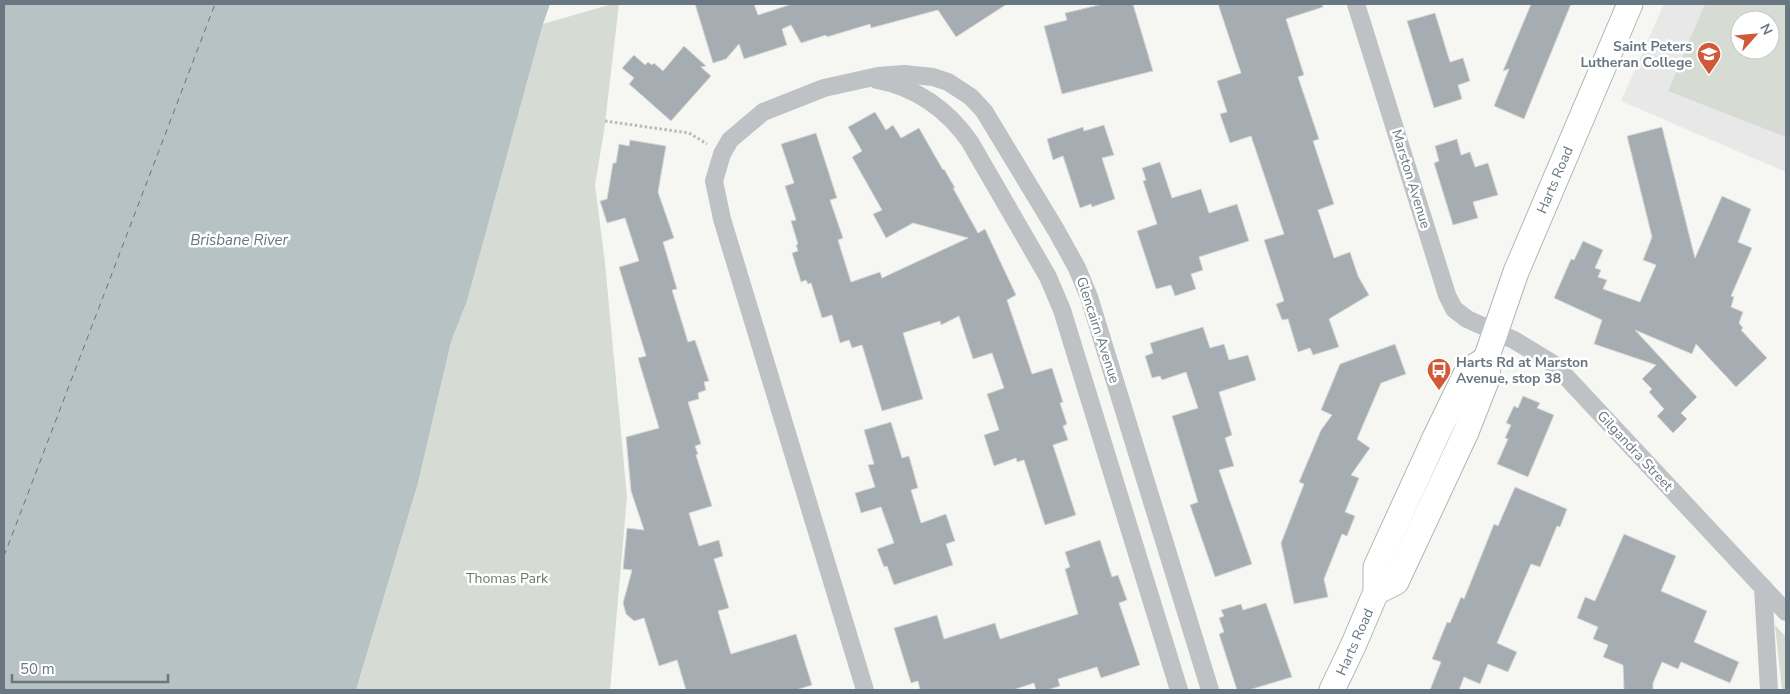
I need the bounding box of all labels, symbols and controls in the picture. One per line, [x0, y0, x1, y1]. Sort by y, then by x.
north arrow [1730, 10, 1780, 60]
text: N [1755, 20, 1777, 38]
place label: Saint Peters Lutheran College [1580, 37, 1692, 72]
school or university icon: Saint Peters Lutheran College [1696, 41, 1722, 75]
street label: Marston Avenue [1387, 127, 1435, 231]
street label: Harts Road [1532, 143, 1578, 217]
water label: Brisbane River [190, 230, 288, 250]
street label: Glencairn Avenue [1072, 274, 1124, 386]
place label: Harts Rd at Marston Avenue, stop 38 [1456, 353, 1588, 388]
bus stop icon: Harts Rd at Marston Avenue, stop 38 [1426, 357, 1452, 391]
street label: Gilgandra Street [1593, 407, 1677, 495]
park label: Thomas Park [466, 569, 549, 588]
street label: Harts Road [1332, 606, 1378, 678]
scale bar [12, 652, 169, 684]
text: 50 m [20, 659, 55, 679]

